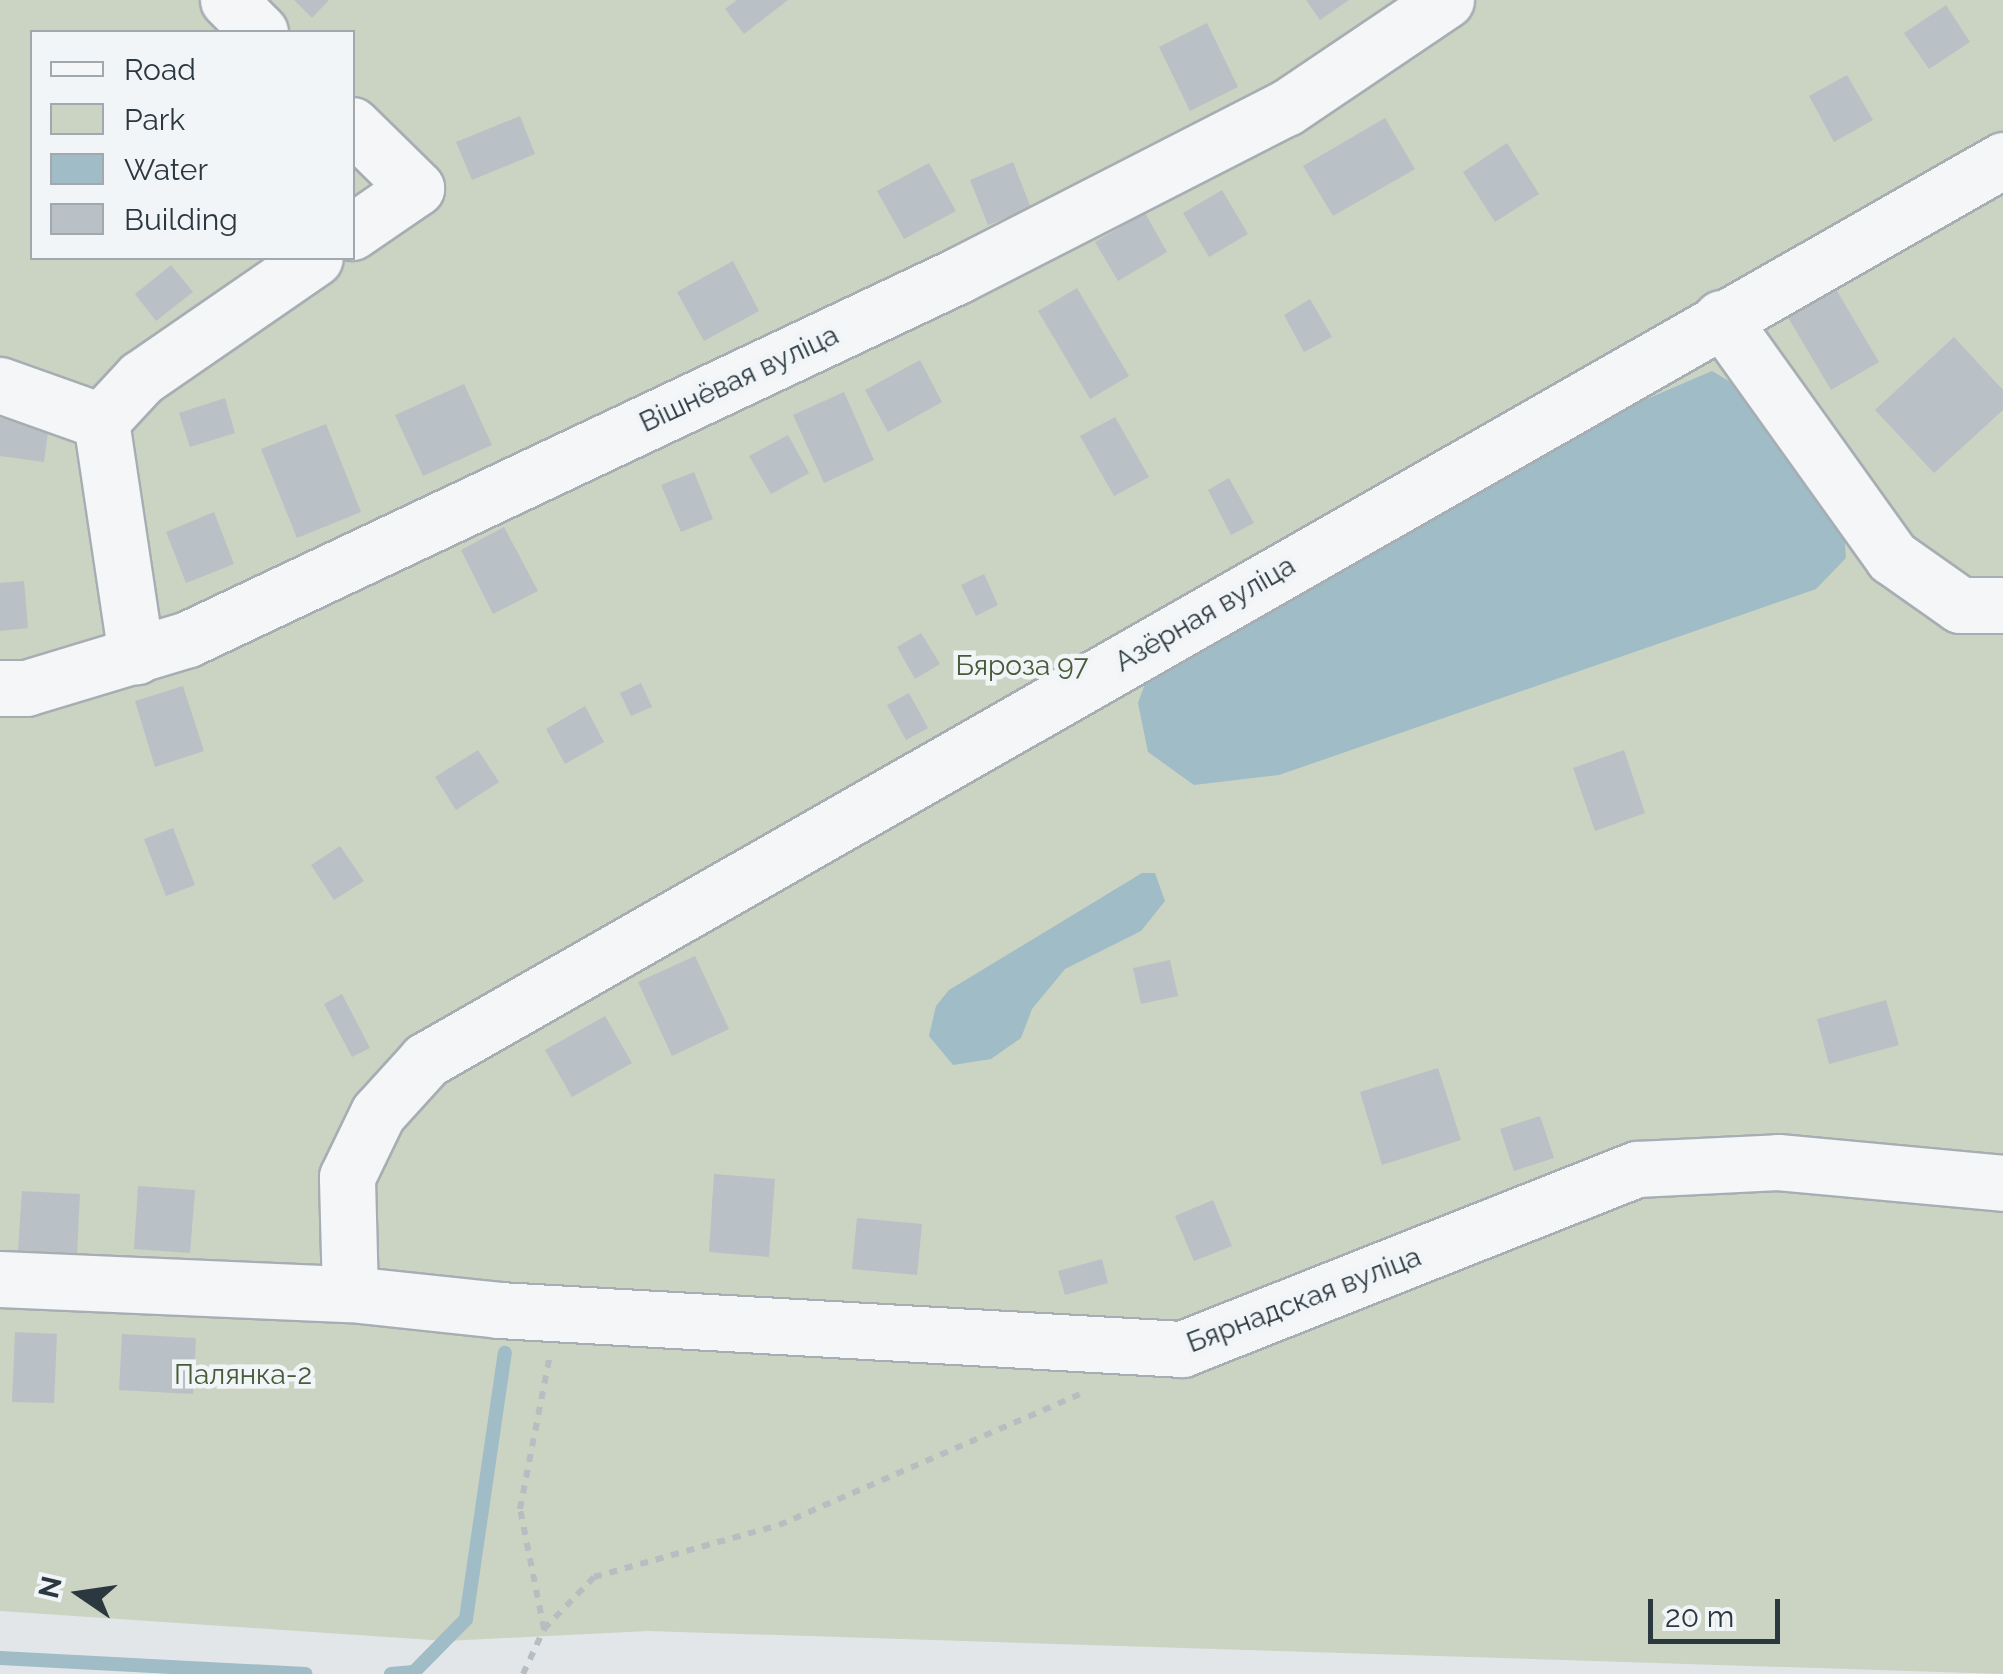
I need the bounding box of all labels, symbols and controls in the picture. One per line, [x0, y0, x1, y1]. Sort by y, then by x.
legend [30, 30, 355, 260]
text: Road [124, 52, 196, 87]
text: Park [124, 102, 185, 137]
text: Water [124, 152, 208, 187]
text: Building [124, 202, 238, 237]
street label: Вішнёвая вуліца [634, 318, 844, 440]
street label: Азёрная вуліца [1109, 549, 1301, 679]
park label: Бяроза 97 [956, 649, 1088, 683]
street label: Бярнадская вуліца [1182, 1240, 1426, 1360]
park label: Палянка-2 [174, 1358, 312, 1392]
north arrow [30, 1544, 130, 1644]
text: N [32, 1573, 69, 1601]
scale bar [1653, 1579, 1786, 1641]
text: 20 m [1665, 1599, 1734, 1634]

